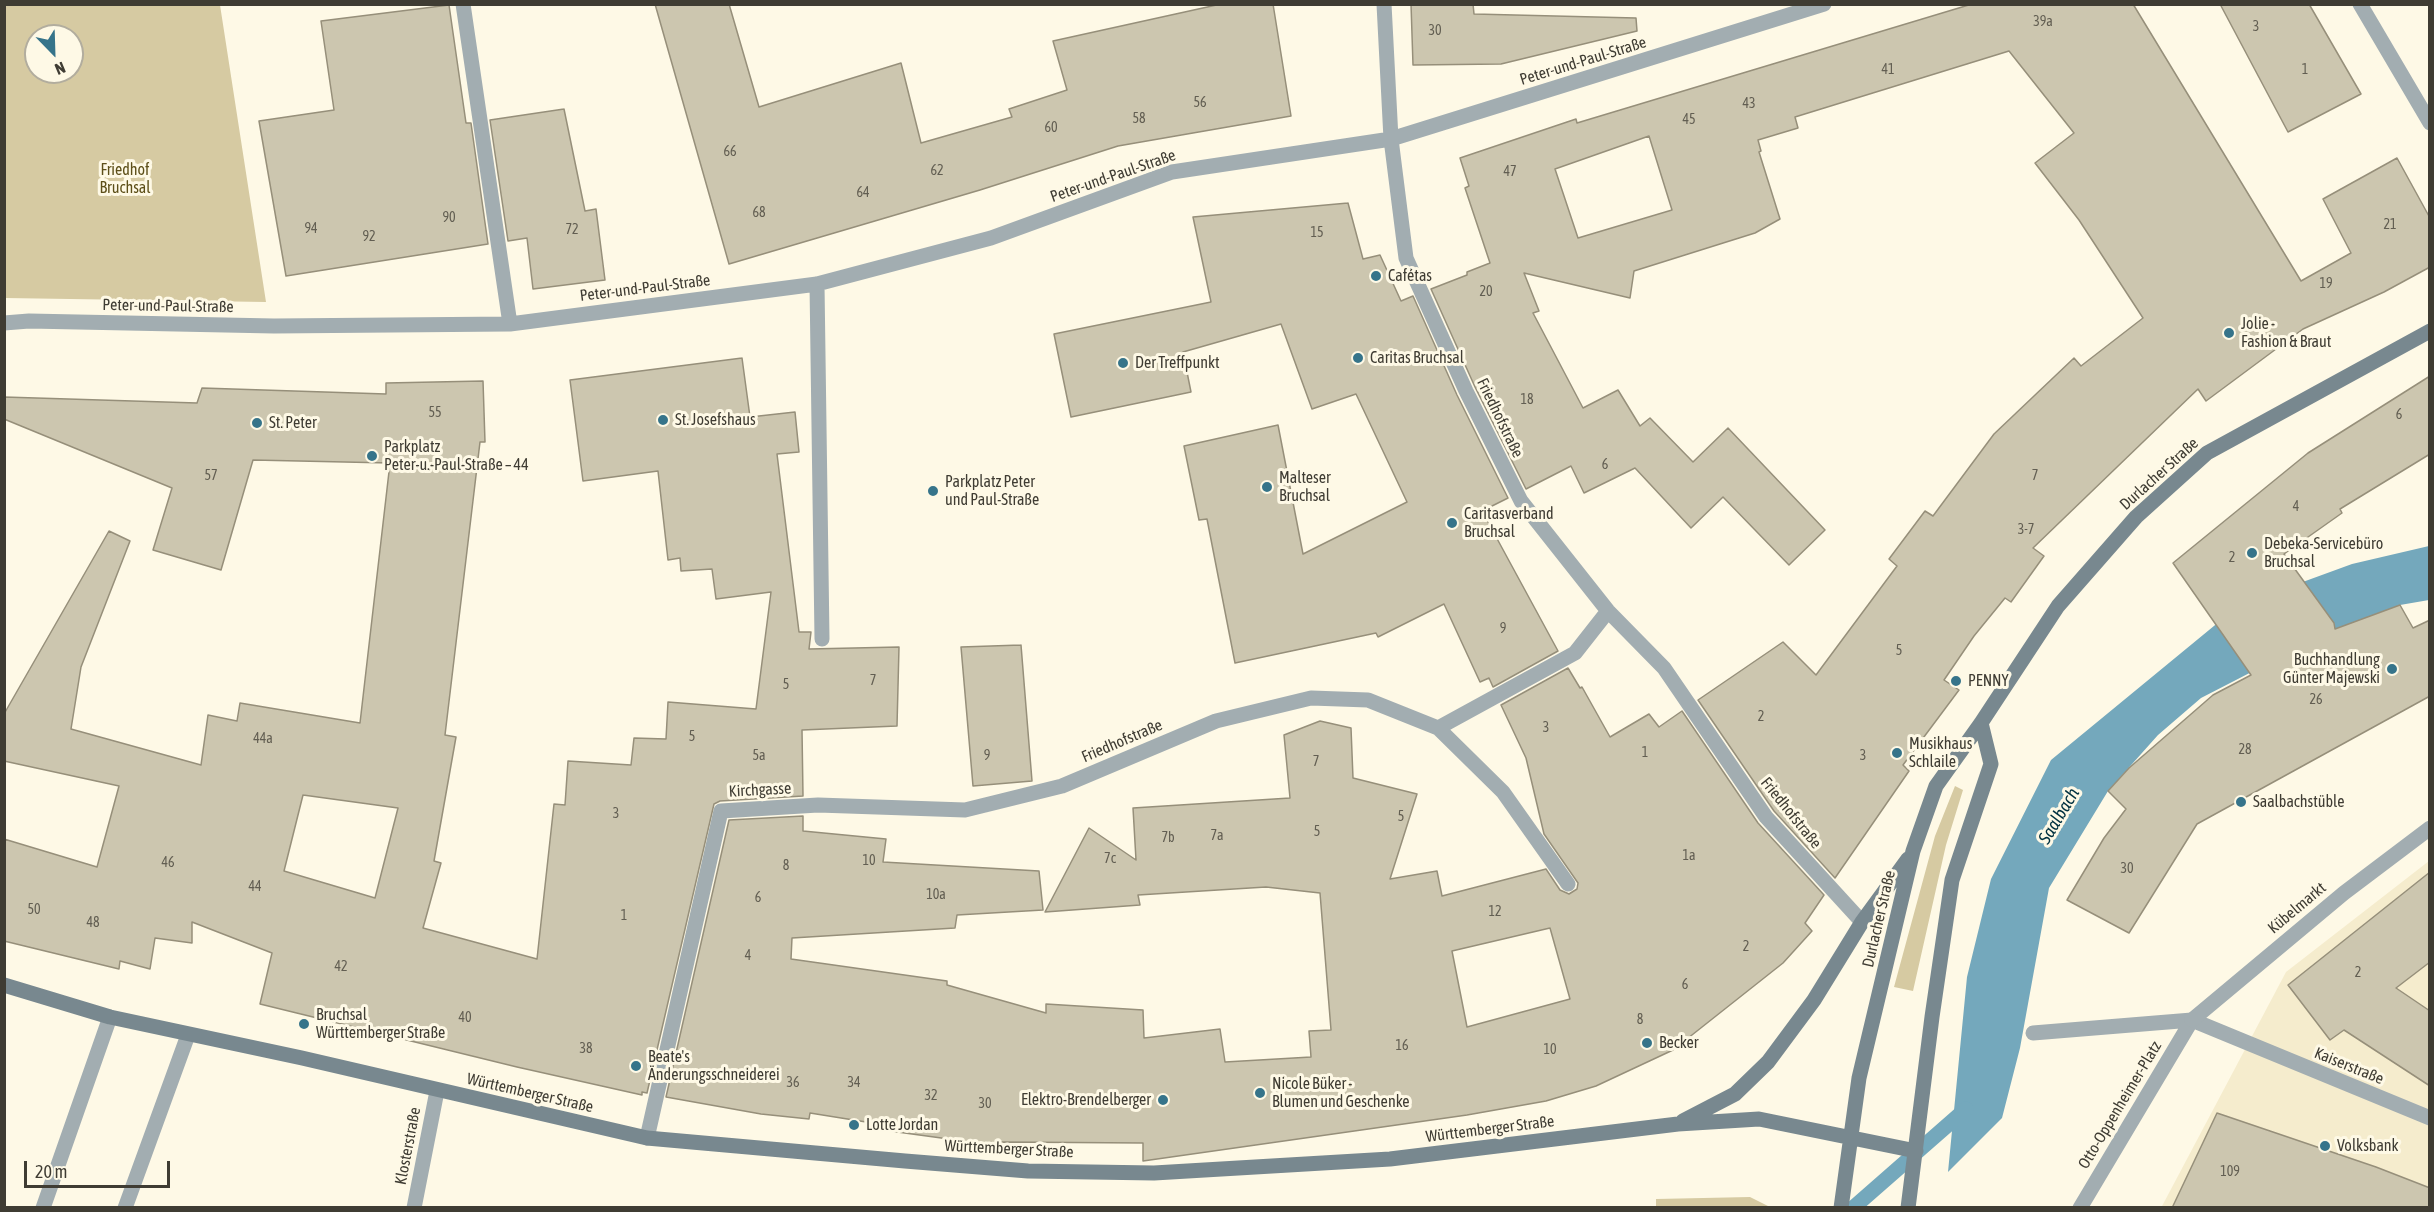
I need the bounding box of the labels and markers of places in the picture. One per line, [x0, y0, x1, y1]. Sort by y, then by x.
place label: Cafétas [1388, 266, 1432, 286]
marker: Cafétas [1369, 269, 1383, 283]
place label: Jolie - Fashion & Braut [2241, 314, 2331, 352]
marker: Jolie - Fashion & Braut [2222, 326, 2236, 340]
place label: Caritas Bruchsal [1370, 348, 1464, 368]
marker: Caritas Bruchsal [1351, 351, 1365, 365]
place label: Der Treffpunkt [1135, 353, 1220, 373]
marker: Der Treffpunkt [1116, 356, 1130, 370]
place label: St. Josefshaus [675, 410, 756, 430]
place label: St. Peter [269, 413, 317, 433]
marker: St. Josefshaus [656, 413, 670, 427]
marker: St. Peter [250, 416, 264, 430]
place label: Parkplatz Peter-u.-Paul-Straße – 44 [384, 437, 529, 475]
marker: Parkplatz Peter-u.-Paul-Straße – 44 [365, 449, 379, 463]
place label: Malteser Bruchsal [1279, 468, 1331, 506]
place label: Parkplatz Peter und Paul-Straße [945, 472, 1039, 510]
marker: Malteser Bruchsal [1260, 480, 1274, 494]
marker: Parkplatz Peter und Paul-Straße [926, 484, 940, 498]
place label: Caritasverband Bruchsal [1464, 504, 1554, 542]
marker: Caritasverband Bruchsal [1445, 516, 1459, 530]
place label: Debeka-Servicebüro Bruchsal [2264, 534, 2383, 572]
marker: Debeka-Servicebüro Bruchsal [2245, 546, 2259, 560]
place label: Buchhandlung Günter Majewski [2283, 650, 2380, 688]
marker: Buchhandlung Günter Majewski [2385, 662, 2399, 676]
place label: PENNY [1968, 671, 2009, 691]
marker: PENNY [1949, 674, 1963, 688]
place label: Musikhaus Schlaile [1909, 734, 1972, 772]
marker: Musikhaus Schlaile [1890, 746, 1904, 760]
place label: Saalbachstüble [2253, 792, 2344, 812]
marker: Saalbachstüble [2234, 795, 2248, 809]
place label: Bruchsal Württemberger Straße [316, 1005, 445, 1043]
marker: Bruchsal Württemberger Straße [297, 1017, 311, 1031]
place label: Becker [1659, 1033, 1698, 1053]
marker: Becker [1640, 1036, 1654, 1050]
place label: Beate's Änderungsschneiderei [648, 1047, 780, 1085]
marker: Beate's Änderungsschneiderei [629, 1059, 643, 1073]
place label: Nicole Büker - Blumen und Geschenke [1272, 1074, 1410, 1112]
marker: Nicole Büker - Blumen und Geschenke [1253, 1086, 1267, 1100]
place label: Elektro-Brendelberger [1021, 1090, 1151, 1110]
marker: Elektro-Brendelberger [1156, 1093, 1170, 1107]
place label: Lotte Jordan [866, 1115, 938, 1135]
marker: Lotte Jordan [847, 1118, 861, 1132]
place label: Volksbank [2337, 1136, 2399, 1156]
marker: Volksbank [2318, 1139, 2332, 1153]

